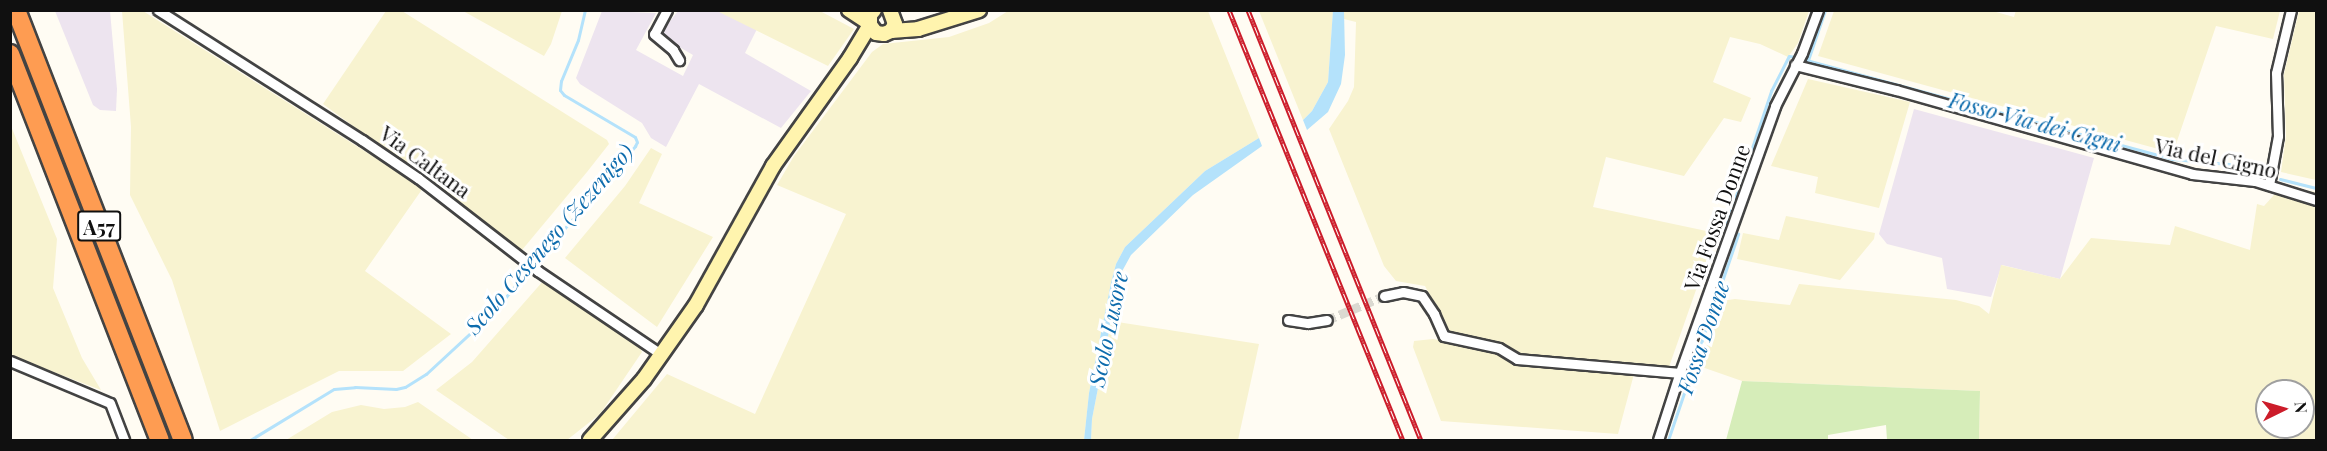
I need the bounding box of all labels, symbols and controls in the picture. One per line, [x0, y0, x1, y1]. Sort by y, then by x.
water label: Fosso Via dei Cigni [1946, 86, 2124, 158]
street label: Via Caltana [376, 120, 476, 202]
street label: Via del Cigno [2153, 132, 2279, 182]
water label: Scolo Cesenego (Zezenigo) [459, 139, 639, 339]
street label: Via Fossa Donne [1678, 140, 1754, 294]
road number: A57 [76, 209, 122, 243]
water label: Scolo Lusore [1083, 269, 1133, 389]
water label: Fossa Donne [1671, 277, 1735, 397]
north arrow [2255, 379, 2315, 439]
text: N [2290, 401, 2312, 414]

